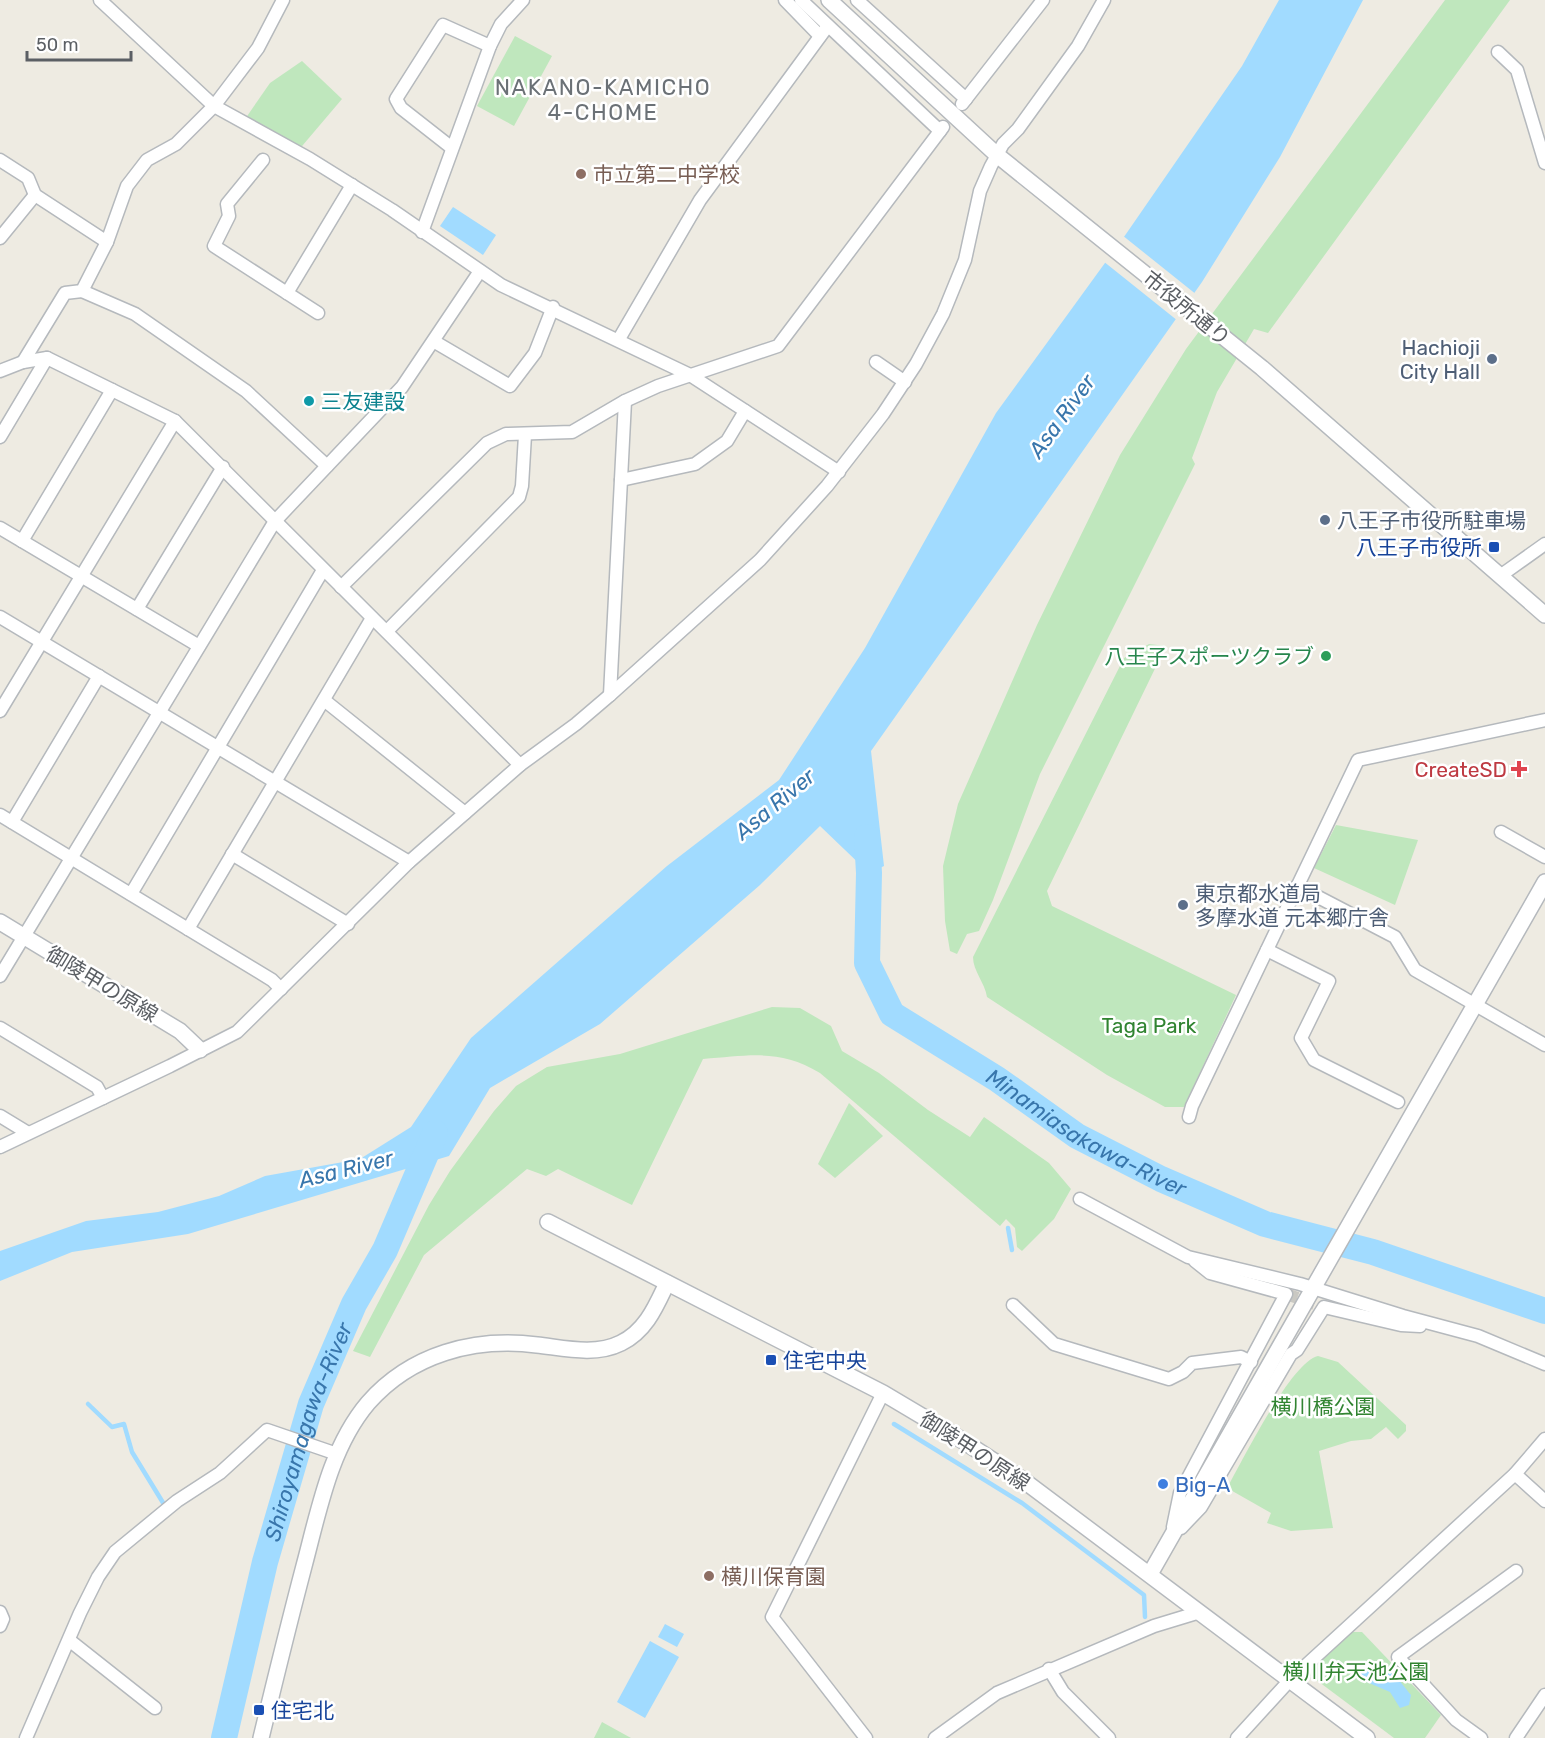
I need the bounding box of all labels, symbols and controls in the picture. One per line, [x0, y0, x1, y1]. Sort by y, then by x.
scale bar [27, 24, 130, 62]
text: 50 m [36, 34, 79, 56]
district label: NAKANO-KAMICHO 4-CHOME [495, 74, 711, 126]
place label: 市立第二中学校 [593, 162, 740, 187]
marker: 市立第二中学校 [574, 167, 588, 181]
street label: 市役所通り [1138, 265, 1236, 351]
place label: Hachioji City Hall [1400, 335, 1480, 384]
marker: Hachioji City Hall [1485, 352, 1499, 366]
water label: Asa River [1022, 368, 1102, 464]
place label: 三友建設 [321, 389, 405, 414]
marker: 三友建設 [302, 394, 316, 408]
place label: 八王子市役所駐車場 [1337, 508, 1526, 533]
marker: 八王子市役所駐車場 [1318, 513, 1332, 527]
place label: 八王子市役所 [1356, 535, 1482, 560]
marker: 八王子市役所 [1487, 540, 1501, 554]
place label: 八王子スポーツクラブ [1104, 644, 1314, 669]
marker: 八王子スポーツクラブ [1319, 649, 1333, 663]
place label: CreateSD [1414, 757, 1507, 782]
water label: Asa River [729, 762, 822, 846]
marker: CreateSD [1512, 762, 1526, 776]
place label: 東京都水道局 多摩水道 元本郷庁舎 [1195, 881, 1389, 930]
marker: 東京都水道局 多摩水道 元本郷庁舎 [1176, 898, 1190, 912]
street label: 御陵甲の原線 [42, 941, 162, 1027]
park label: Taga Park [1102, 1013, 1197, 1038]
water label: Minamiasakawa-River [982, 1062, 1192, 1202]
water label: Asa River [295, 1144, 398, 1194]
water label: Shiroyamagawa-River [258, 1317, 359, 1544]
place label: 住宅中央 [783, 1348, 867, 1373]
marker: 住宅中央 [764, 1353, 778, 1367]
park label: 横川橋公園 [1271, 1394, 1376, 1419]
street label: 御陵甲の原線 [915, 1406, 1035, 1496]
place label: Big-A [1175, 1472, 1230, 1497]
marker: Big-A [1156, 1477, 1170, 1491]
place label: 横川保育園 [721, 1564, 826, 1589]
marker: 横川保育園 [702, 1569, 716, 1583]
park label: 横川弁天池公園 [1283, 1659, 1430, 1684]
place label: 住宅北 [271, 1698, 334, 1723]
marker: 住宅北 [252, 1703, 266, 1717]

